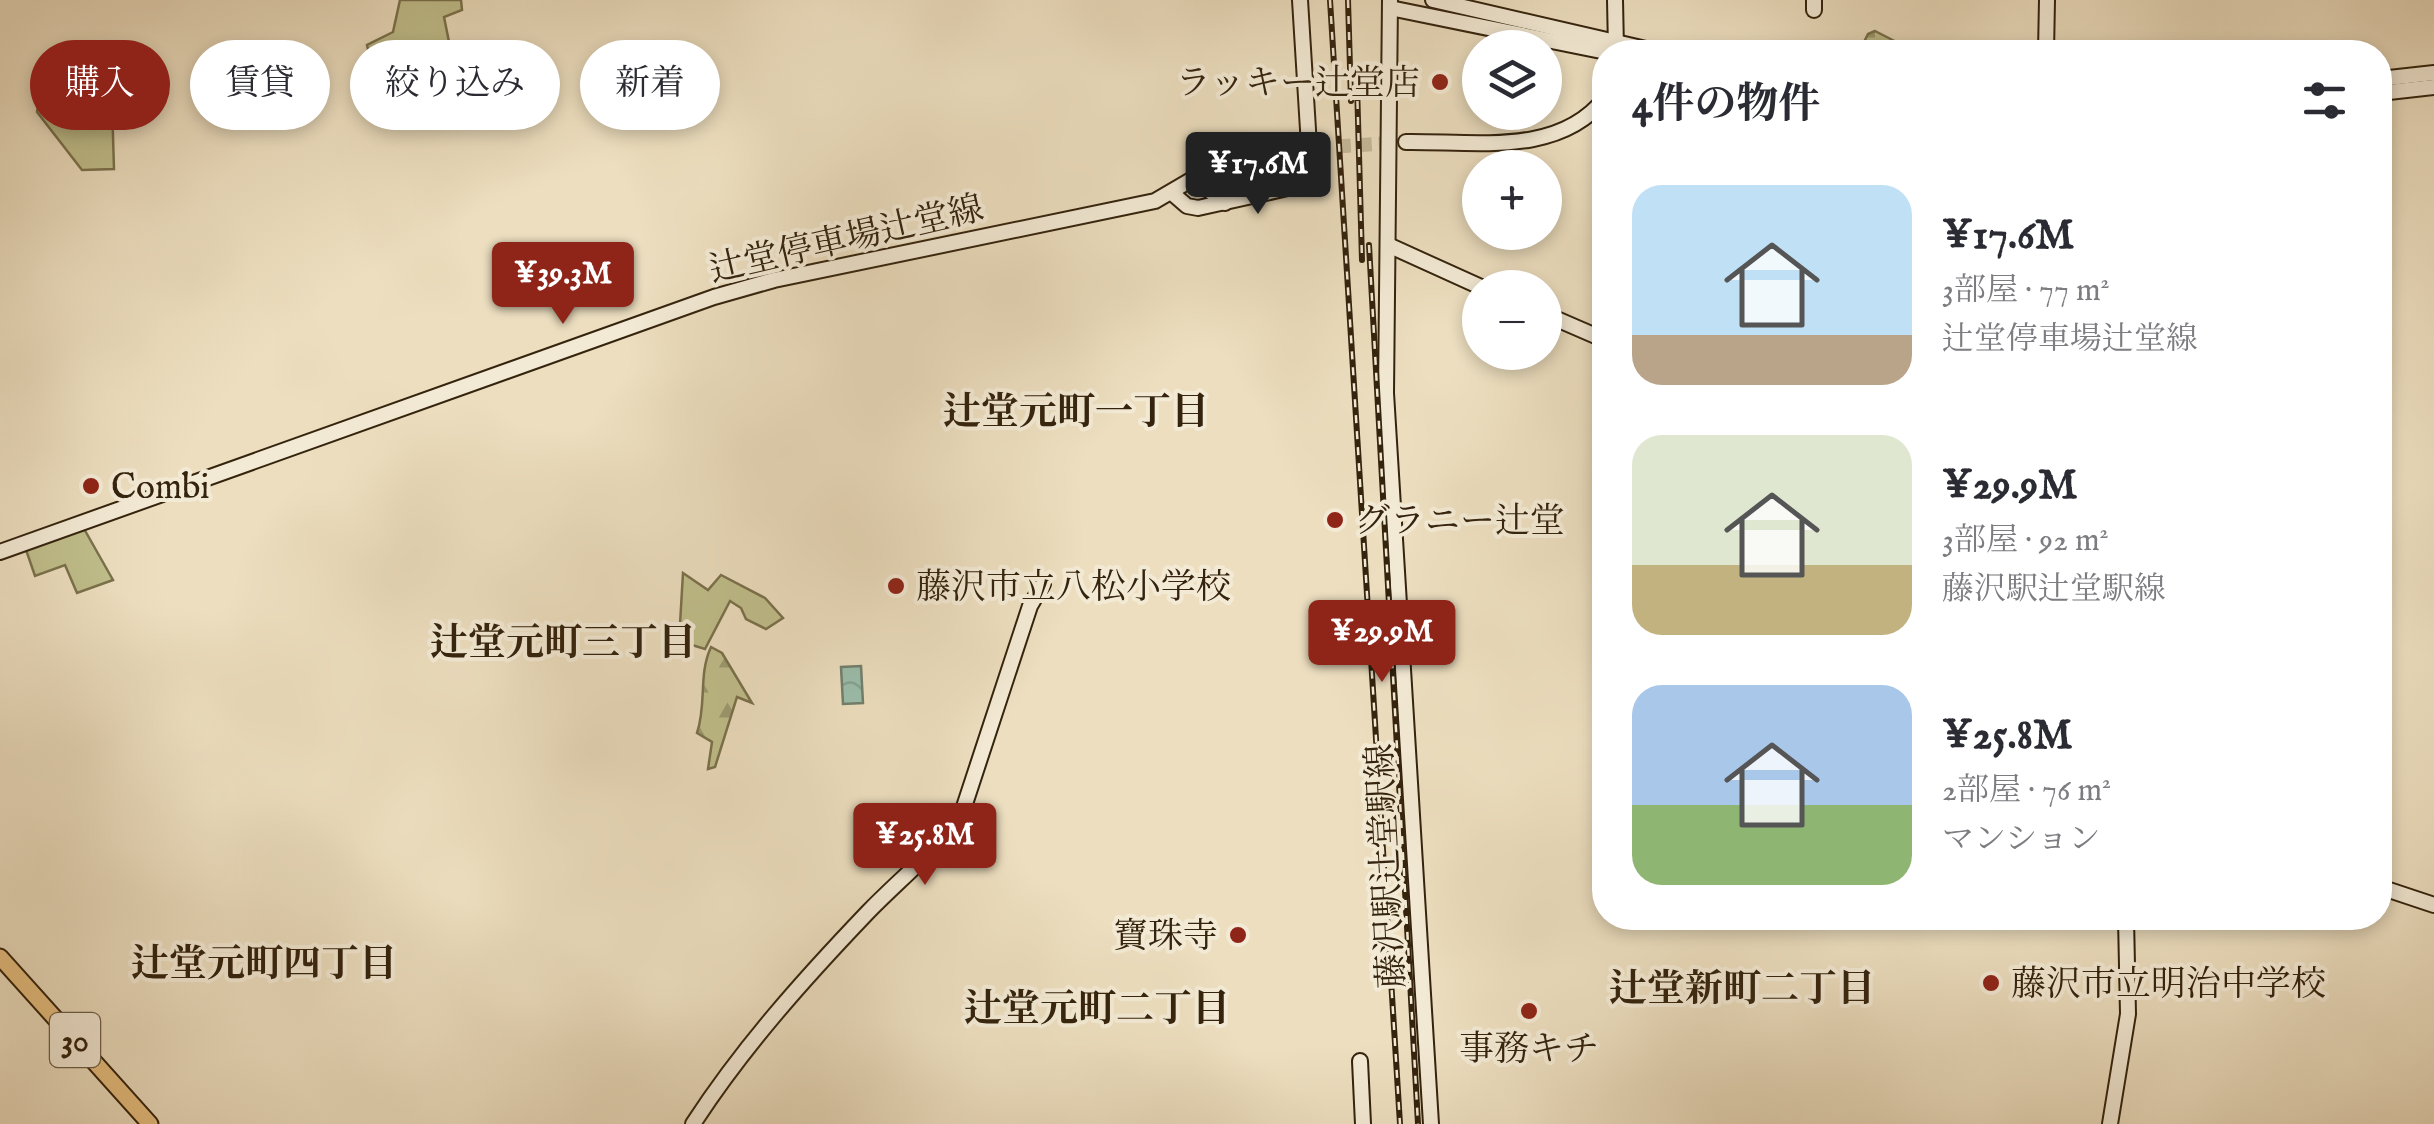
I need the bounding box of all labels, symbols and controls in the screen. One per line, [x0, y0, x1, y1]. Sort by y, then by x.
map controls [1462, 30, 1562, 370]
button: layers [1462, 30, 1562, 130]
chip: 購入 [30, 40, 170, 130]
chip: 賃貸 [190, 40, 330, 130]
chip: 絞り込み [350, 40, 560, 130]
chip: 新着 [580, 40, 720, 130]
place label: ラッキー辻堂店 [1176, 62, 1420, 107]
marker: ラッキー辻堂店 [1429, 71, 1451, 93]
icon: filters [2297, 73, 2352, 128]
text: 4件の物件 [1632, 79, 1821, 132]
pin: ¥17.6M [1177, 132, 1339, 217]
text: ¥17.6M [1208, 144, 1308, 185]
button: + [1462, 150, 1562, 250]
street label: 辻堂停車場辻堂線 [705, 187, 988, 294]
text: ¥17.6M [1942, 210, 2074, 263]
icon: home [1712, 225, 1832, 345]
pin: ¥39.3M [482, 242, 644, 327]
text: ¥39.3M [514, 254, 612, 295]
button: − [1462, 270, 1562, 370]
text: 3部屋 · 77 m² [1942, 271, 2110, 312]
text: 辻堂停車場辻堂線 [1942, 320, 2198, 361]
district label: 辻堂元町一丁目 [943, 390, 1209, 438]
text: ¥29.9M [1942, 460, 2078, 513]
place label: Combi [111, 466, 210, 511]
marker: Combi [80, 475, 102, 497]
icon: home [1712, 475, 1832, 595]
place label: グラニー辻堂 [1355, 500, 1565, 545]
marker: グラニー辻堂 [1324, 509, 1346, 531]
text: 3部屋 · 92 m² [1942, 521, 2109, 562]
place label: 藤沢市立八松小学校 [916, 566, 1231, 611]
text: 藤沢駅辻堂駅線 [1942, 570, 2166, 611]
marker: 藤沢市立八松小学校 [885, 575, 907, 597]
pin: ¥29.9M [1301, 600, 1463, 685]
text: ¥29.9M [1330, 612, 1434, 653]
district label: 辻堂元町三丁目 [430, 621, 696, 669]
text: ¥25.8M [1942, 710, 2072, 763]
icon: home [1712, 725, 1832, 845]
street label: 藤沢駅辻堂駅線 [1359, 742, 1416, 989]
text: 2部屋 · 76 m² [1942, 771, 2111, 812]
pin: ¥25.8M [844, 803, 1006, 888]
text: ¥25.8M [875, 815, 975, 856]
text: マンション [1942, 820, 2101, 861]
place label: 寶珠寺 [1113, 915, 1218, 960]
marker: 寶珠寺 [1227, 924, 1249, 946]
district label: 辻堂元町四丁目 [131, 942, 397, 990]
place label: 藤沢市立明治中学校 [2011, 963, 2326, 1008]
district label: 辻堂新町二丁目 [1609, 967, 1875, 1015]
marker: 藤沢市立明治中学校 [1980, 972, 2002, 994]
district label: 辻堂元町二丁目 [964, 987, 1230, 1035]
marker: 事務キチ [1518, 1000, 1540, 1022]
road number: 30 [50, 1013, 100, 1067]
place label: 事務キチ [1459, 1028, 1599, 1073]

